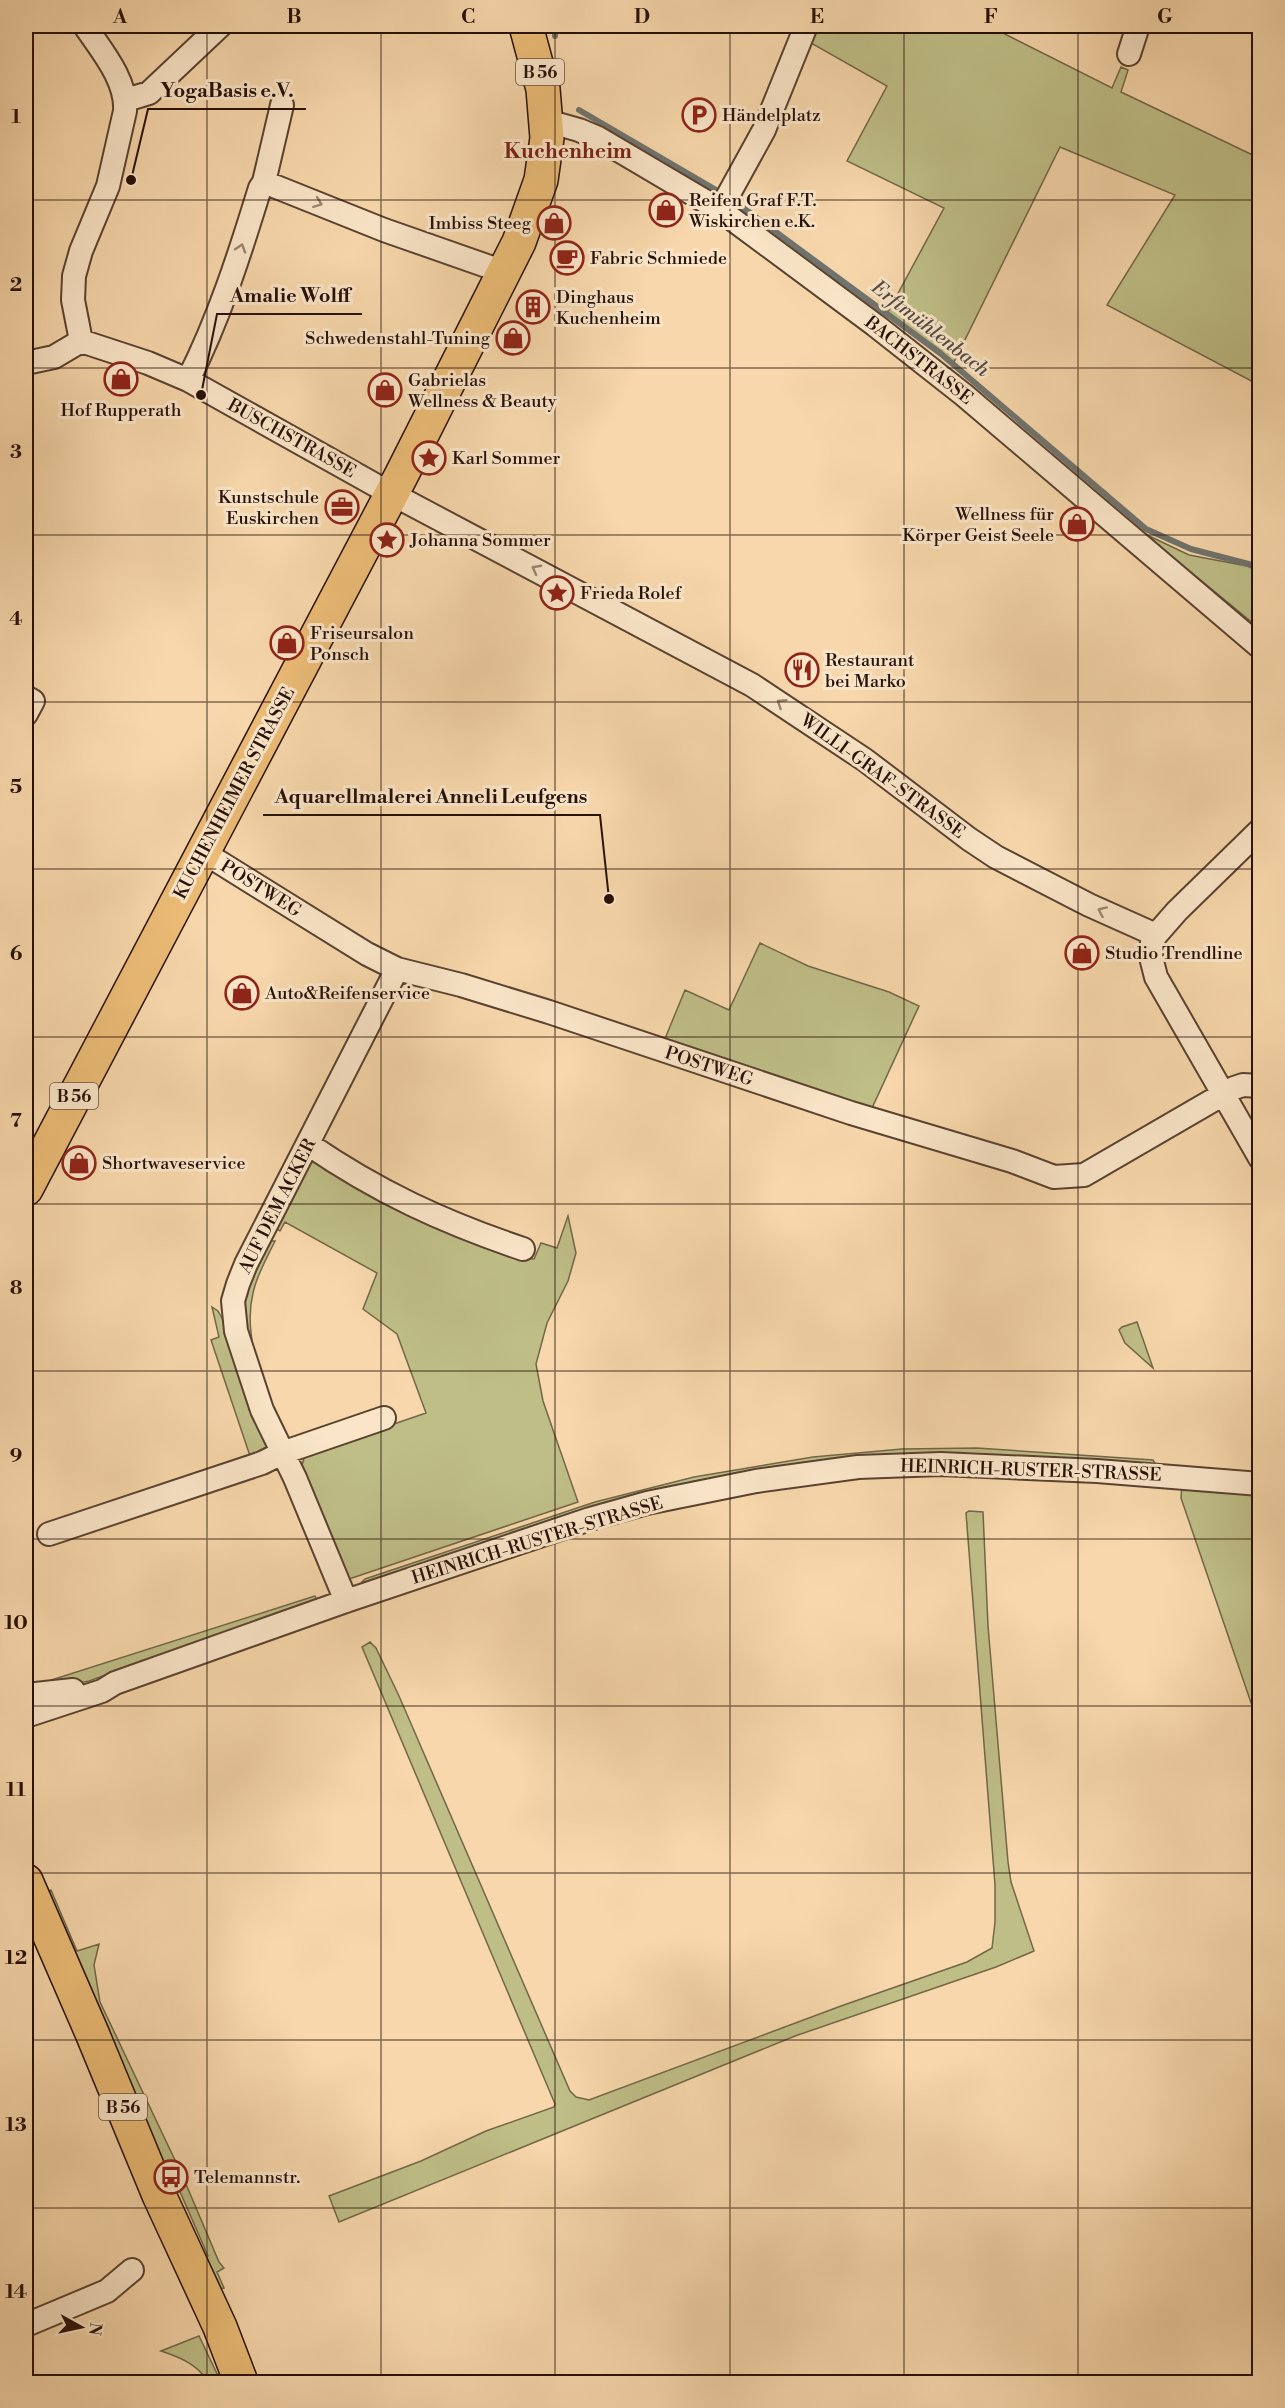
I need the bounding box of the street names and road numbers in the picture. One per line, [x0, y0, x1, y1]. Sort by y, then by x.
road number: B 56 [516, 59, 564, 85]
street label: BACHSTRASSE [859, 310, 977, 410]
street label: BUSCHSTRASSE [223, 393, 360, 483]
street label: KUCHENHEIMER STRASSE [169, 683, 300, 903]
street label: WILLI-GRAF-STRASSE [795, 708, 970, 844]
street label: POSTWEG [216, 854, 306, 923]
street label: POSTWEG [662, 1041, 756, 1092]
road number: B 56 [50, 1083, 98, 1109]
street label: AUF DEM ACKER [233, 1134, 322, 1278]
street label: HEINRICH-RUSTER-STRASSE [900, 1454, 1162, 1487]
street label: HEINRICH-RUSTER-STRASSE [409, 1491, 666, 1590]
road number: B 56 [99, 2094, 147, 2120]

